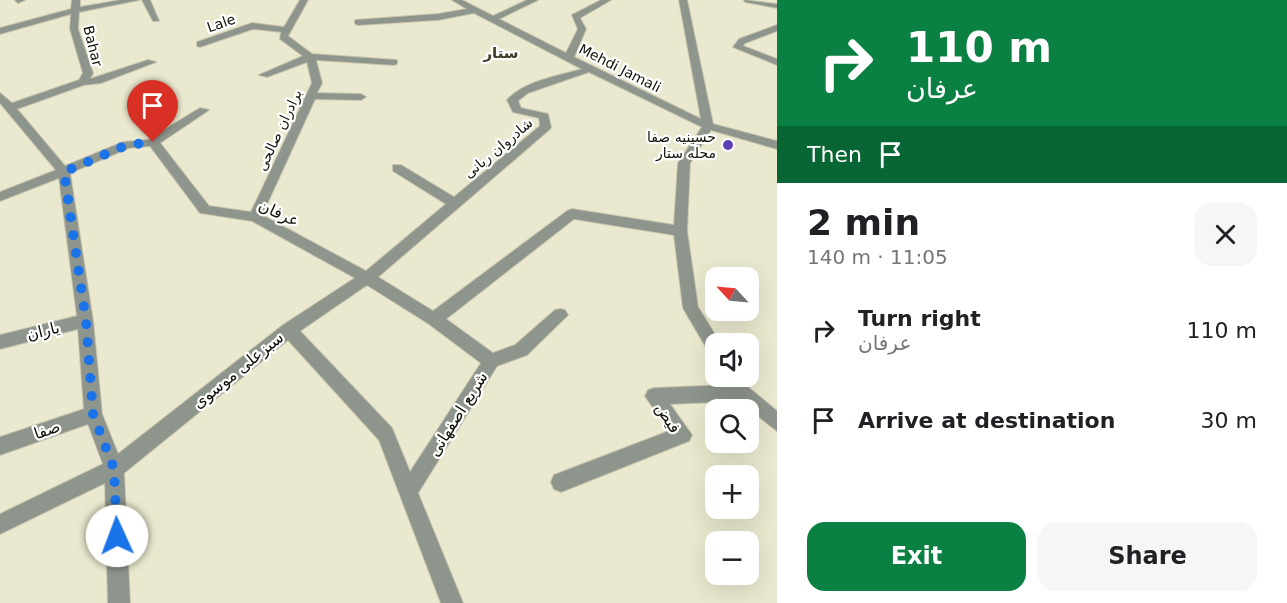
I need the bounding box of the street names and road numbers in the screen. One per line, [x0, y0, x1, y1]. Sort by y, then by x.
street label: Lale [205, 11, 237, 35]
street label: Bahar [80, 24, 106, 68]
street label: Mehdi Jamali [576, 41, 664, 95]
street label: برادران صالحی [253, 87, 306, 174]
street label: شادروان ربانی [460, 115, 536, 182]
street label: عرفان [255, 195, 302, 232]
street label: یاران [25, 318, 62, 345]
street label: سبزعلی موسوی [189, 328, 288, 413]
street label: شریع اصفهانی [424, 368, 492, 460]
street label: فیض [650, 399, 685, 437]
street label: صفا [31, 417, 63, 443]

